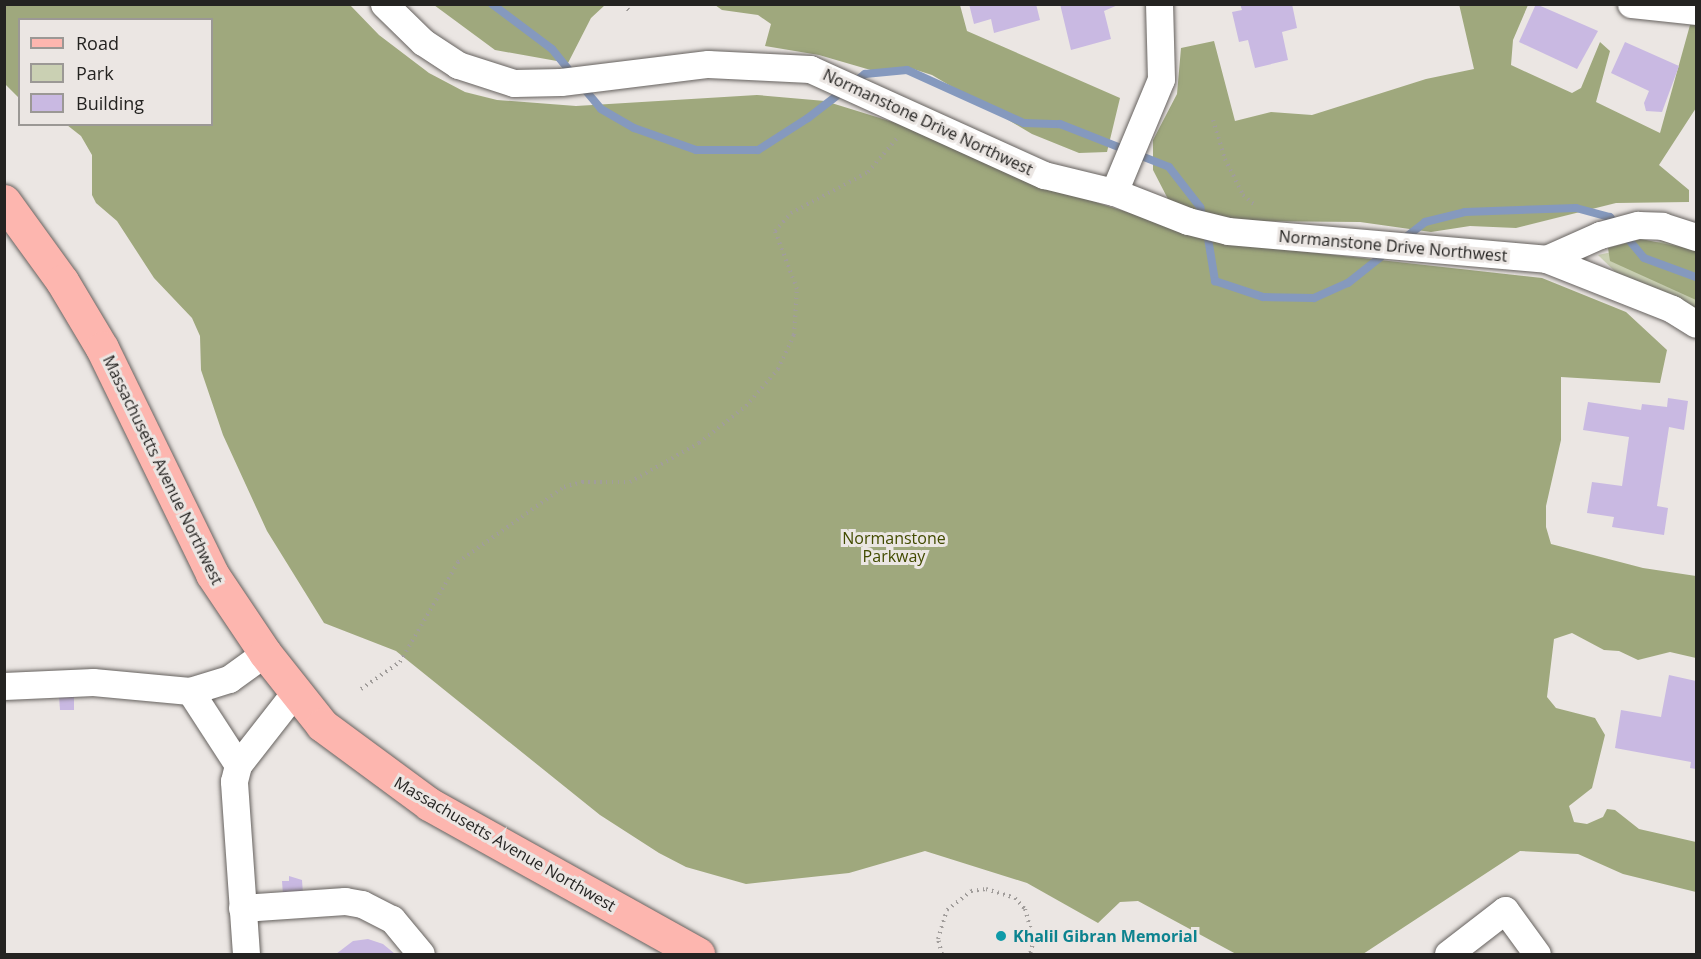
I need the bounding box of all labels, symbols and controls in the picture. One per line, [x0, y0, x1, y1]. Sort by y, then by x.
legend [18, 18, 213, 126]
text: Road [76, 31, 119, 55]
text: Park [76, 61, 114, 85]
street label: Normanstone Drive Northwest [820, 65, 1036, 179]
text: Building [76, 91, 144, 115]
street label: Normanstone Drive Northwest [1278, 226, 1508, 266]
street label: Massachusetts Avenue Northwest [99, 352, 227, 588]
park label: Normanstone Parkway [842, 528, 946, 566]
street label: Massachusetts Avenue Northwest [391, 772, 619, 916]
place label: Khalil Gibran Memorial [1013, 926, 1198, 946]
marker: Khalil Gibran Memorial [994, 929, 1008, 943]

